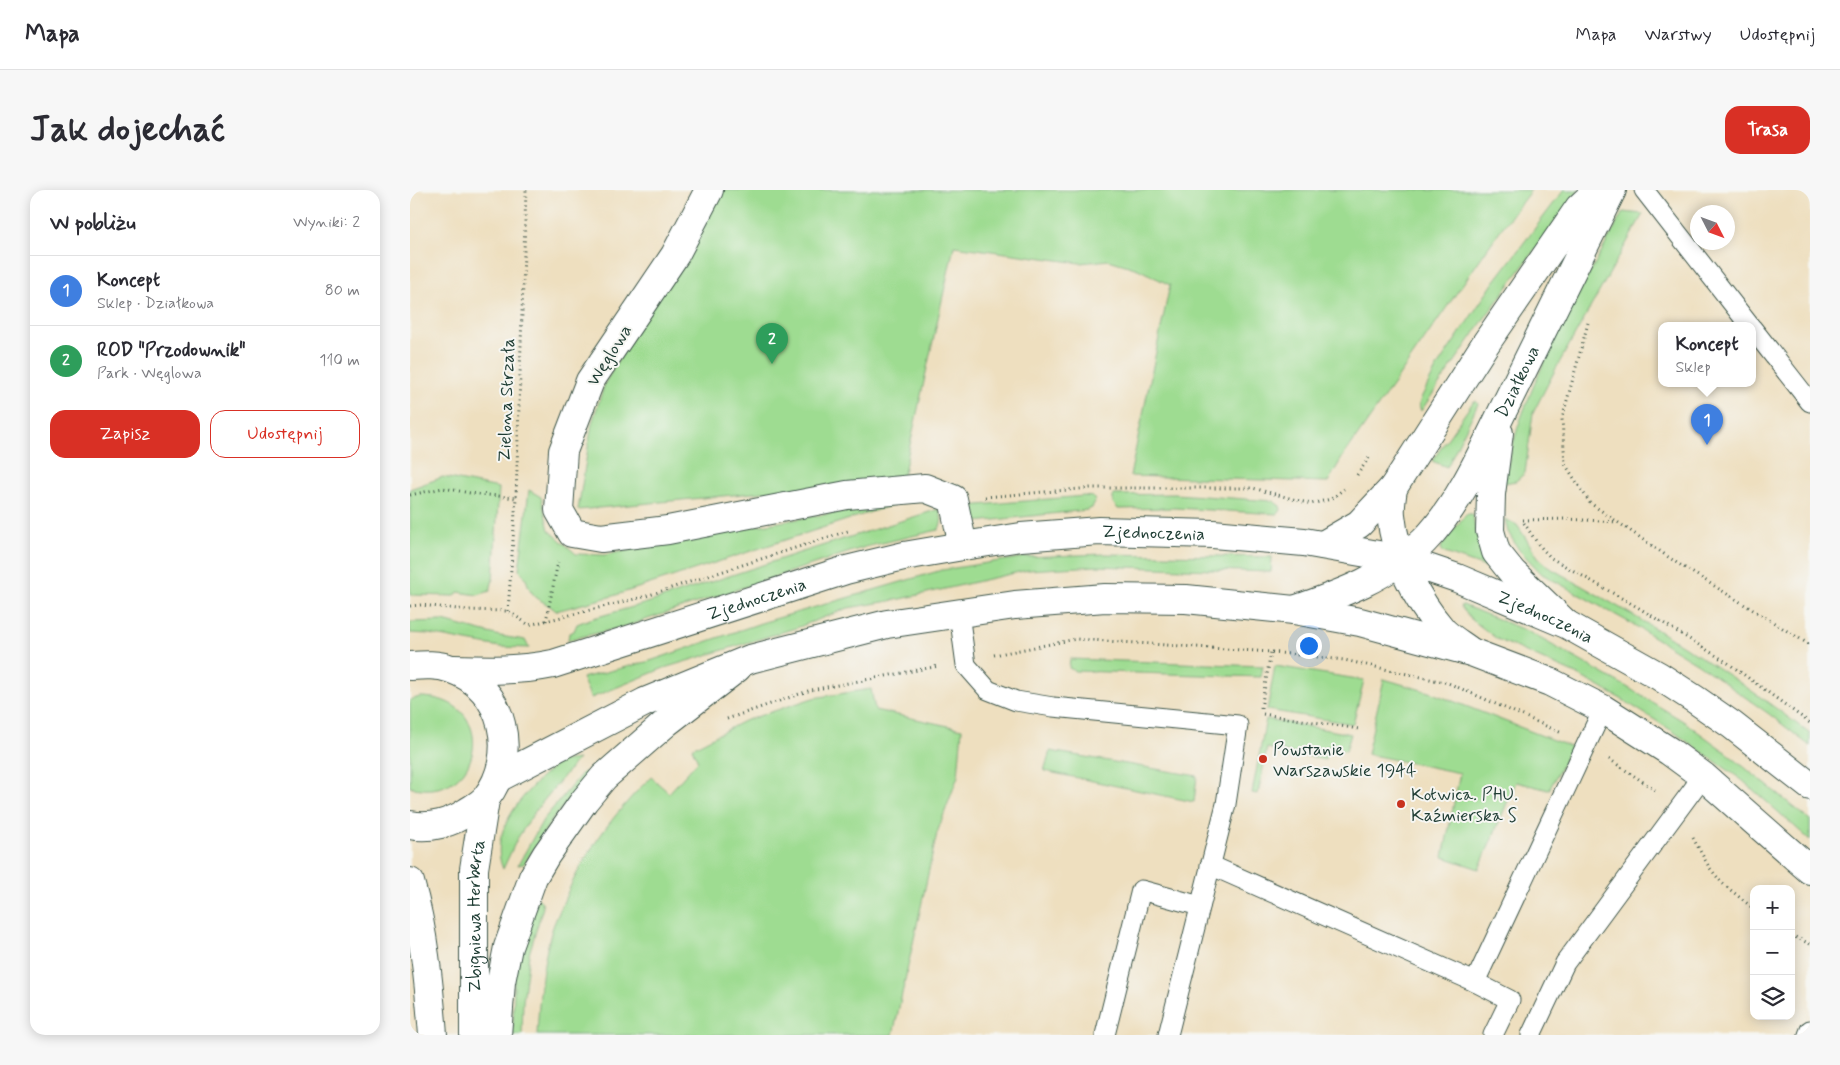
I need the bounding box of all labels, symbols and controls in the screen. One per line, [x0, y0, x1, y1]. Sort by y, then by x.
text: Mapa [25, 19, 80, 50]
text: Mapa [1576, 23, 1617, 47]
text: Warstwy [1645, 23, 1712, 47]
text: Udostępnij [1740, 23, 1815, 47]
button: Trasa [1725, 106, 1810, 154]
text: Jak dojechać [30, 107, 225, 153]
north arrow [1690, 205, 1735, 250]
text: W pobliżu [50, 209, 136, 237]
text: Wyniki: 2 [293, 212, 360, 233]
text: Koncept [97, 268, 160, 293]
text: 1 [62, 280, 70, 301]
text: 80 m [325, 280, 360, 301]
text: Sklep · Działkowa [97, 293, 214, 314]
street label: Węglowa [582, 320, 638, 391]
popup [1658, 322, 1756, 387]
pin: 2 [756, 323, 788, 364]
text: Koncept [1675, 332, 1739, 357]
text: ROD "Przodownik" [97, 338, 246, 363]
street label: Zielona Strzała [493, 338, 521, 462]
street label: Działkowa [1490, 342, 1546, 422]
text: 2 [62, 350, 70, 371]
text: 110 m [319, 350, 360, 371]
text: Sklep [1675, 357, 1711, 378]
text: Park · Węglowa [97, 363, 202, 384]
pin: 1 [1691, 404, 1723, 445]
button: Zapisz [50, 410, 200, 458]
button: Udostępnij [210, 410, 360, 458]
street label: Zjednoczenia [1102, 520, 1205, 547]
street label: Zjednoczenia [704, 573, 810, 627]
street label: Zjednoczenia [1493, 585, 1597, 650]
your location [1296, 633, 1322, 659]
place label: Powstanie Warszawskie 1944 [1273, 738, 1416, 783]
marker: Powstanie Warszawskie 1944 [1257, 753, 1269, 765]
place label: Kotwica. PHU. Kaźmierska S [1411, 783, 1518, 828]
marker: Kotwica. PHU. Kaźmierska S [1395, 798, 1407, 810]
street label: Zbigniewa Herberta [463, 838, 492, 993]
map controls [1750, 885, 1795, 1020]
button: + [1750, 885, 1795, 930]
button: − [1750, 930, 1795, 975]
button: layers [1750, 975, 1795, 1020]

